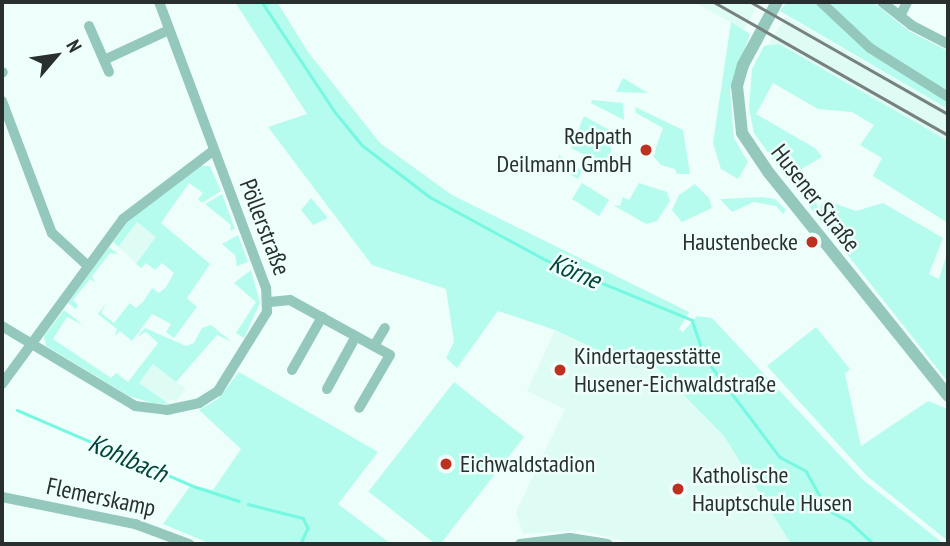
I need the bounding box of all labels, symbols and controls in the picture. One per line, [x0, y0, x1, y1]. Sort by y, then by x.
north arrow [21, 21, 91, 91]
text: N [61, 36, 87, 56]
place label: Redpath Deilmann GmbH [497, 122, 632, 178]
street label: Husener Straße [765, 139, 867, 257]
marker: Redpath Deilmann GmbH [638, 142, 654, 158]
street label: Pöllerstraße [234, 175, 296, 279]
place label: Haustenbecke [682, 228, 798, 256]
marker: Haustenbecke [804, 234, 820, 250]
water label: Körne [545, 246, 605, 296]
place label: Kindertagesstätte Husener-Eichwaldstraße [574, 342, 776, 398]
marker: Kindertagesstätte Husener-Eichwaldstraße [552, 362, 568, 378]
water label: Kohlbach [84, 427, 172, 489]
place label: Eichwaldstadion [460, 450, 595, 478]
marker: Eichwaldstadion [438, 456, 454, 472]
place label: Katholische Hauptschule Husen [692, 461, 852, 517]
street label: Flemerskamp [44, 471, 158, 523]
marker: Katholische Hauptschule Husen [670, 481, 686, 497]

